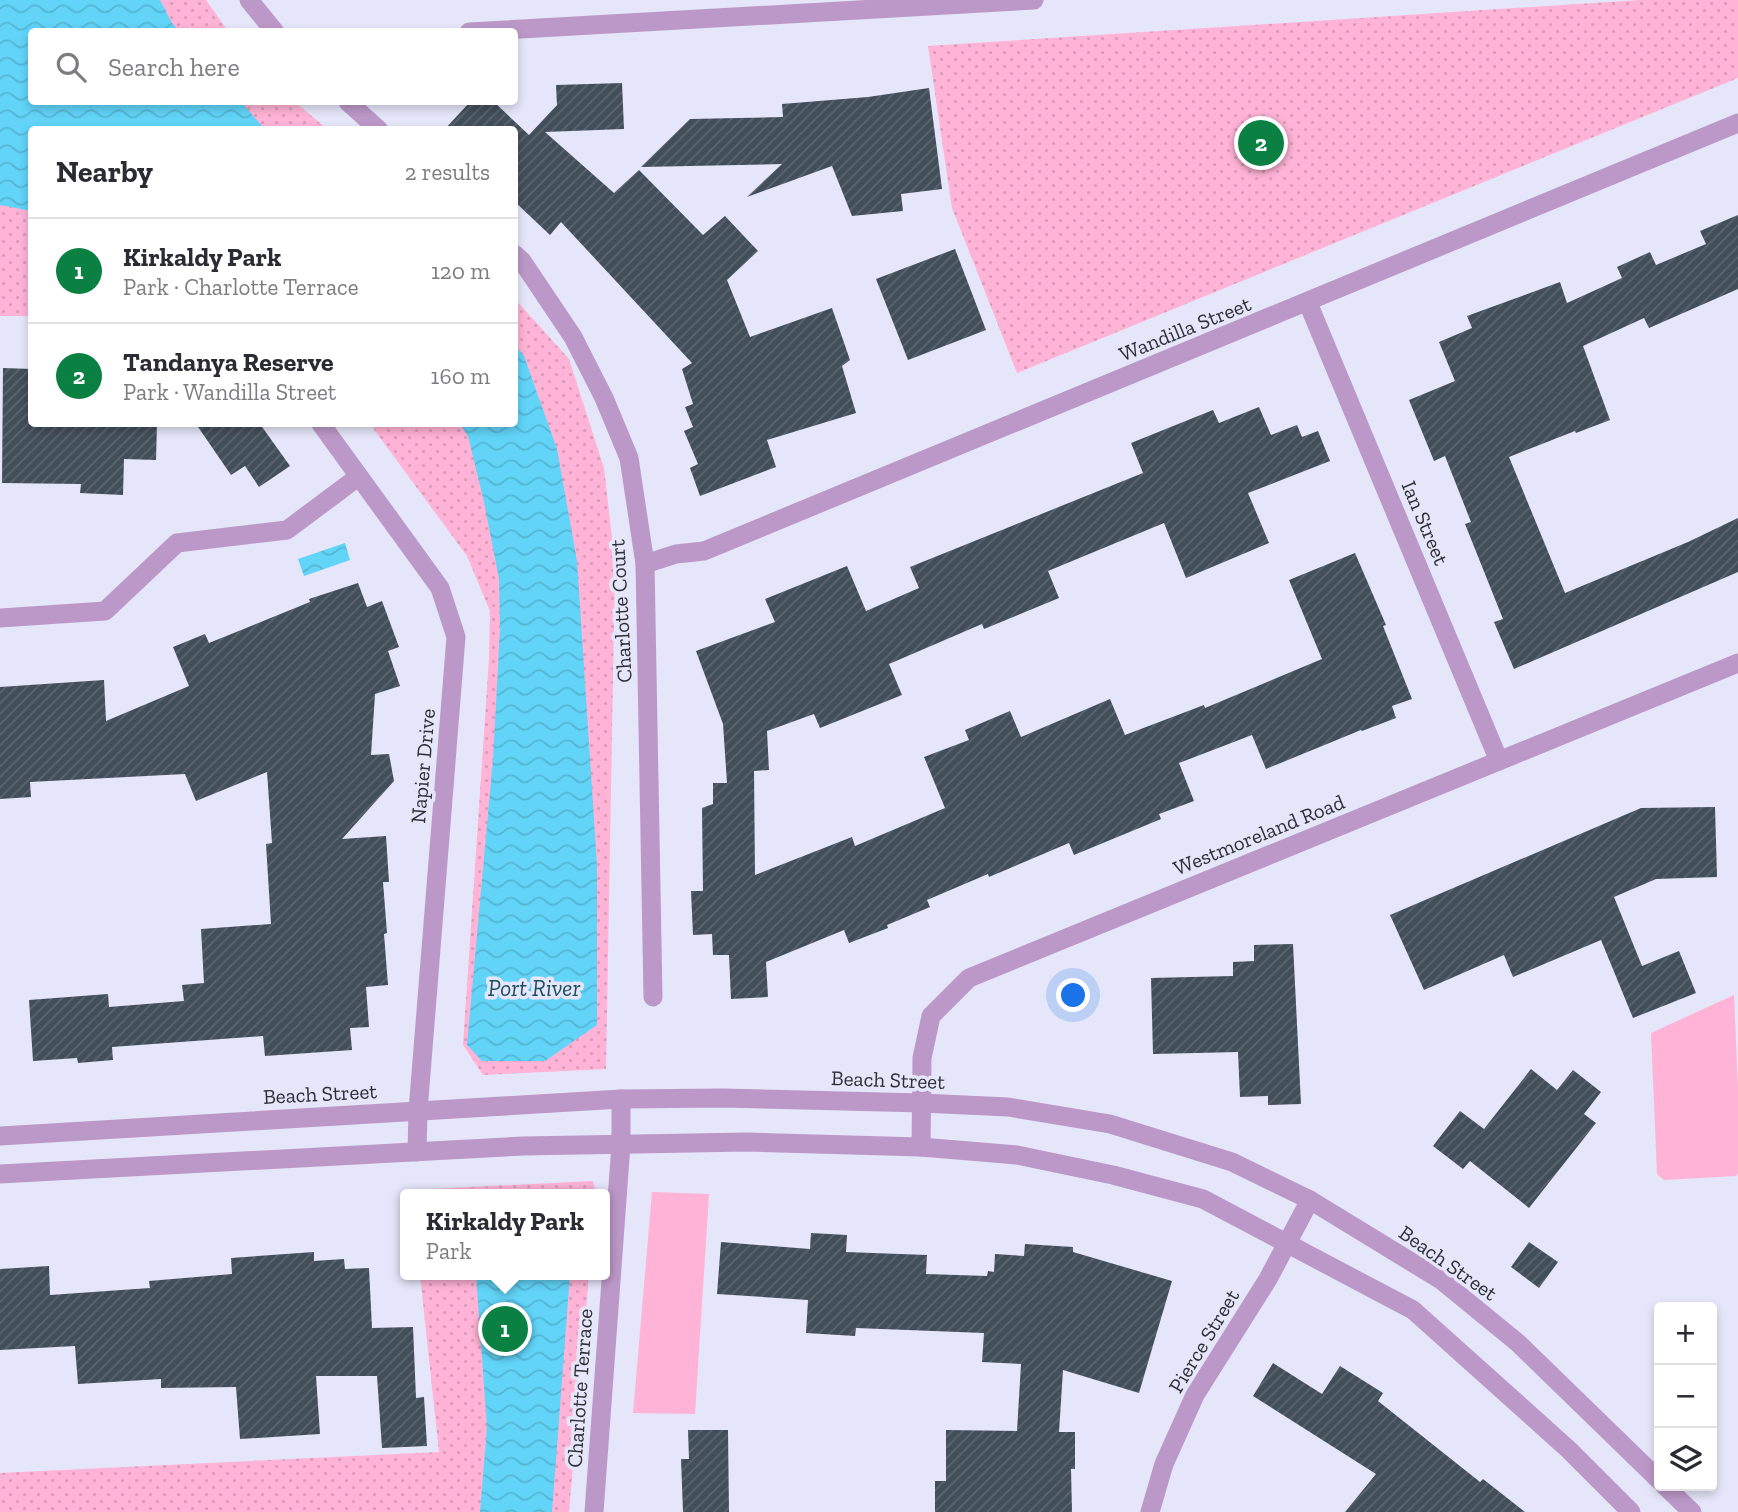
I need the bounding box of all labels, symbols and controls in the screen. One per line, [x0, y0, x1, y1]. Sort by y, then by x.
search box [28, 28, 518, 105]
icon: search [52, 48, 90, 86]
text: Search here [108, 51, 240, 83]
pin: 2 [1238, 117, 1284, 169]
text: Nearby [56, 154, 153, 190]
text: 2 results [405, 158, 490, 186]
text: Kirkaldy Park [123, 241, 281, 273]
text: 1 [74, 257, 84, 285]
text: 120 m [431, 257, 490, 285]
text: Park · Charlotte Terrace [123, 273, 359, 301]
street label: Wandilla Street [1115, 291, 1254, 366]
text: Tandanya Reserve [123, 346, 334, 378]
text: 2 [73, 362, 85, 390]
text: 160 m [431, 362, 490, 390]
text: Park · Wandilla Street [123, 378, 336, 406]
street label: Ian Street [1397, 477, 1454, 569]
street label: Charlotte Court [604, 539, 637, 683]
street label: Napier Drive [405, 707, 440, 824]
street label: Westmoreland Road [1170, 789, 1348, 880]
water label: Port River [488, 974, 580, 1002]
your location [1056, 978, 1090, 1012]
street label: Beach Street [831, 1065, 946, 1094]
street label: Beach Street [262, 1078, 378, 1109]
popup [400, 1189, 610, 1280]
text: Kirkaldy Park [426, 1205, 584, 1237]
street label: Beach Street [1394, 1220, 1502, 1306]
text: Park [426, 1237, 472, 1265]
street label: Pierce Street [1163, 1284, 1244, 1397]
map controls [1654, 1302, 1717, 1491]
button: + [1654, 1302, 1717, 1365]
pin: 1 [482, 1303, 528, 1355]
street label: Charlotte Terrace [561, 1308, 598, 1468]
button: − [1654, 1365, 1717, 1428]
button: layers [1654, 1428, 1717, 1491]

